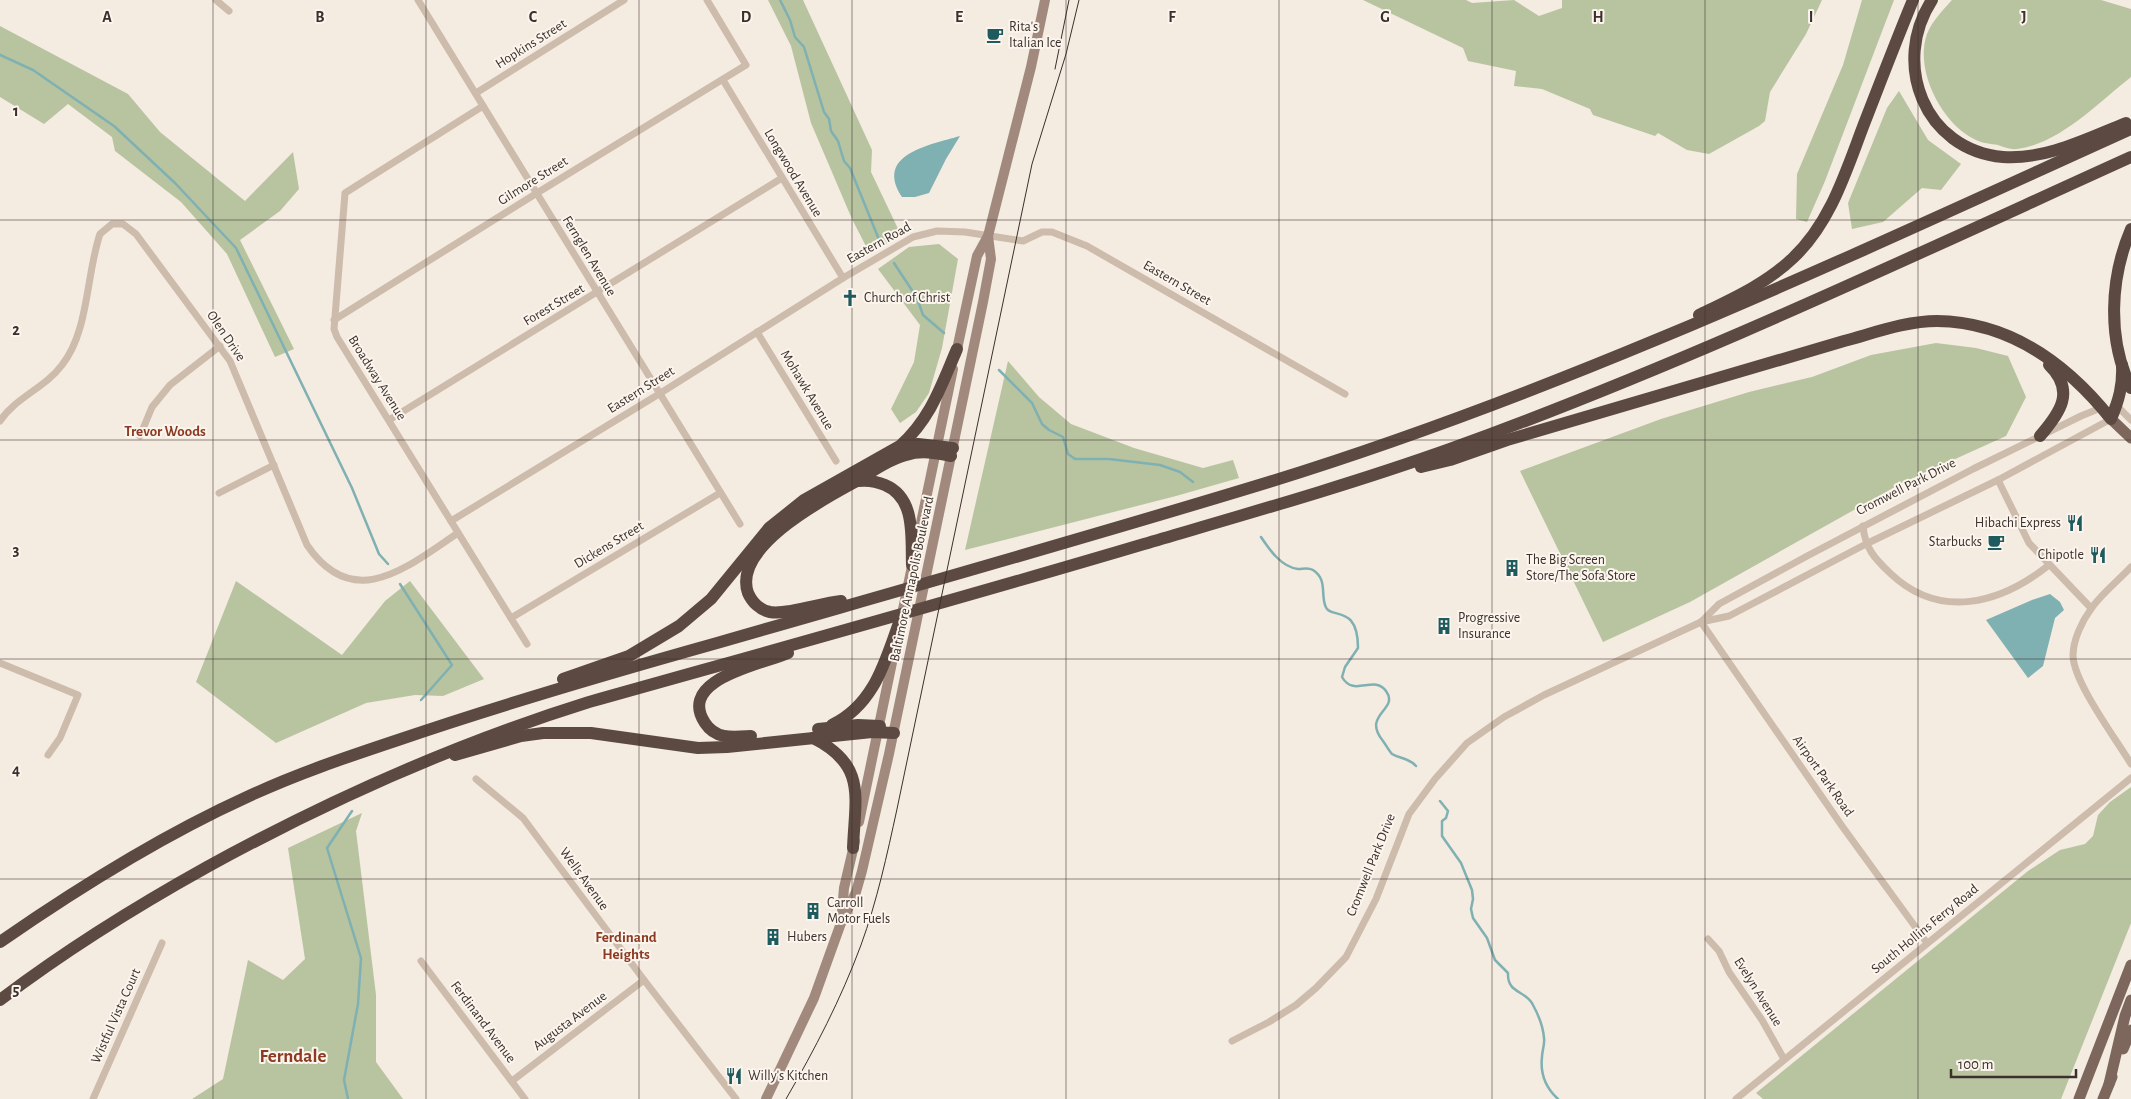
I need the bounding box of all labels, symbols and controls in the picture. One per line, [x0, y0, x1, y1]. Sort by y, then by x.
text: A [102, 9, 112, 25]
text: B [315, 9, 325, 25]
text: C [529, 9, 538, 25]
text: D [741, 9, 752, 25]
text: E [955, 9, 963, 25]
text: F [1168, 9, 1176, 25]
text: G [1380, 9, 1390, 25]
text: H [1592, 9, 1604, 25]
text: I [1809, 9, 1813, 25]
text: J [2021, 9, 2027, 25]
street label: Hopkins Street [493, 16, 569, 71]
place label: Rita's Italian Ice [1009, 20, 1062, 50]
cafe icon: Rita's Italian Ice [985, 25, 1005, 45]
text: 1 [13, 103, 19, 119]
street label: Longwood Avenue [761, 127, 825, 219]
street label: Gilmore Street [496, 154, 571, 208]
street label: Fernglen Avenue [560, 213, 618, 299]
street label: Eastern Road [845, 220, 913, 266]
street label: Eastern Street [1141, 258, 1214, 308]
street label: Forest Street [521, 281, 587, 329]
church icon: Church of Christ [840, 288, 860, 308]
place label: Church of Christ [864, 291, 951, 305]
street label: Olen Drive [204, 308, 248, 364]
text: 2 [12, 322, 20, 338]
street label: Broadway Avenue [345, 333, 409, 423]
street label: Mohawk Avenue [778, 348, 836, 432]
street label: Eastern Street [605, 364, 677, 416]
district label: Trevor Woods [124, 424, 206, 439]
street label: Cromwell Park Drive [1854, 456, 1958, 518]
street label: Baltimore Annapolis Boulevard [888, 495, 936, 663]
restaurant icon: Hibachi Express [2065, 513, 2085, 533]
place label: Hibachi Express [1975, 516, 2061, 530]
street label: Dickens Street [572, 519, 647, 571]
cafe icon: Starbucks [1986, 532, 2006, 552]
place label: Starbucks [1929, 535, 1982, 549]
text: 3 [13, 542, 20, 558]
restaurant icon: Chipotle [2088, 545, 2108, 565]
place label: Chipotle [2038, 548, 2084, 562]
place label: The Big Screen Store/The Sofa Store [1526, 553, 1636, 583]
building icon: The Big Screen Store/The Sofa Store [1502, 558, 1522, 578]
place label: Progressive Insurance [1458, 611, 1520, 641]
building icon: Progressive Insurance [1434, 616, 1454, 636]
street label: Airport Park Road [1790, 733, 1856, 819]
text: 4 [12, 762, 20, 778]
street label: Cromwell Park Drive [1344, 812, 1398, 918]
street label: Wells Avenue [557, 845, 611, 913]
street label: South Hollins Ferry Road [1869, 882, 1981, 976]
place label: Carroll Motor Fuels [827, 896, 890, 926]
building icon: Carroll Motor Fuels [803, 901, 823, 921]
building icon: Hubers [763, 927, 783, 947]
district label: Ferdinand Heights [595, 930, 657, 962]
place label: Hubers [787, 930, 827, 944]
street label: Evelyn Avenue [1731, 955, 1785, 1029]
street label: Wistful Vista Court [89, 966, 143, 1066]
street label: Ferdinand Avenue [448, 979, 518, 1065]
text: 5 [13, 982, 20, 998]
street label: Augusta Avenue [531, 989, 609, 1053]
scale bar [1951, 1046, 2076, 1078]
district label: Ferndale [260, 1047, 326, 1066]
text: 100 m [1958, 1057, 1993, 1072]
restaurant icon: Willy's Kitchen [724, 1066, 744, 1086]
place label: Willy's Kitchen [748, 1069, 828, 1083]

